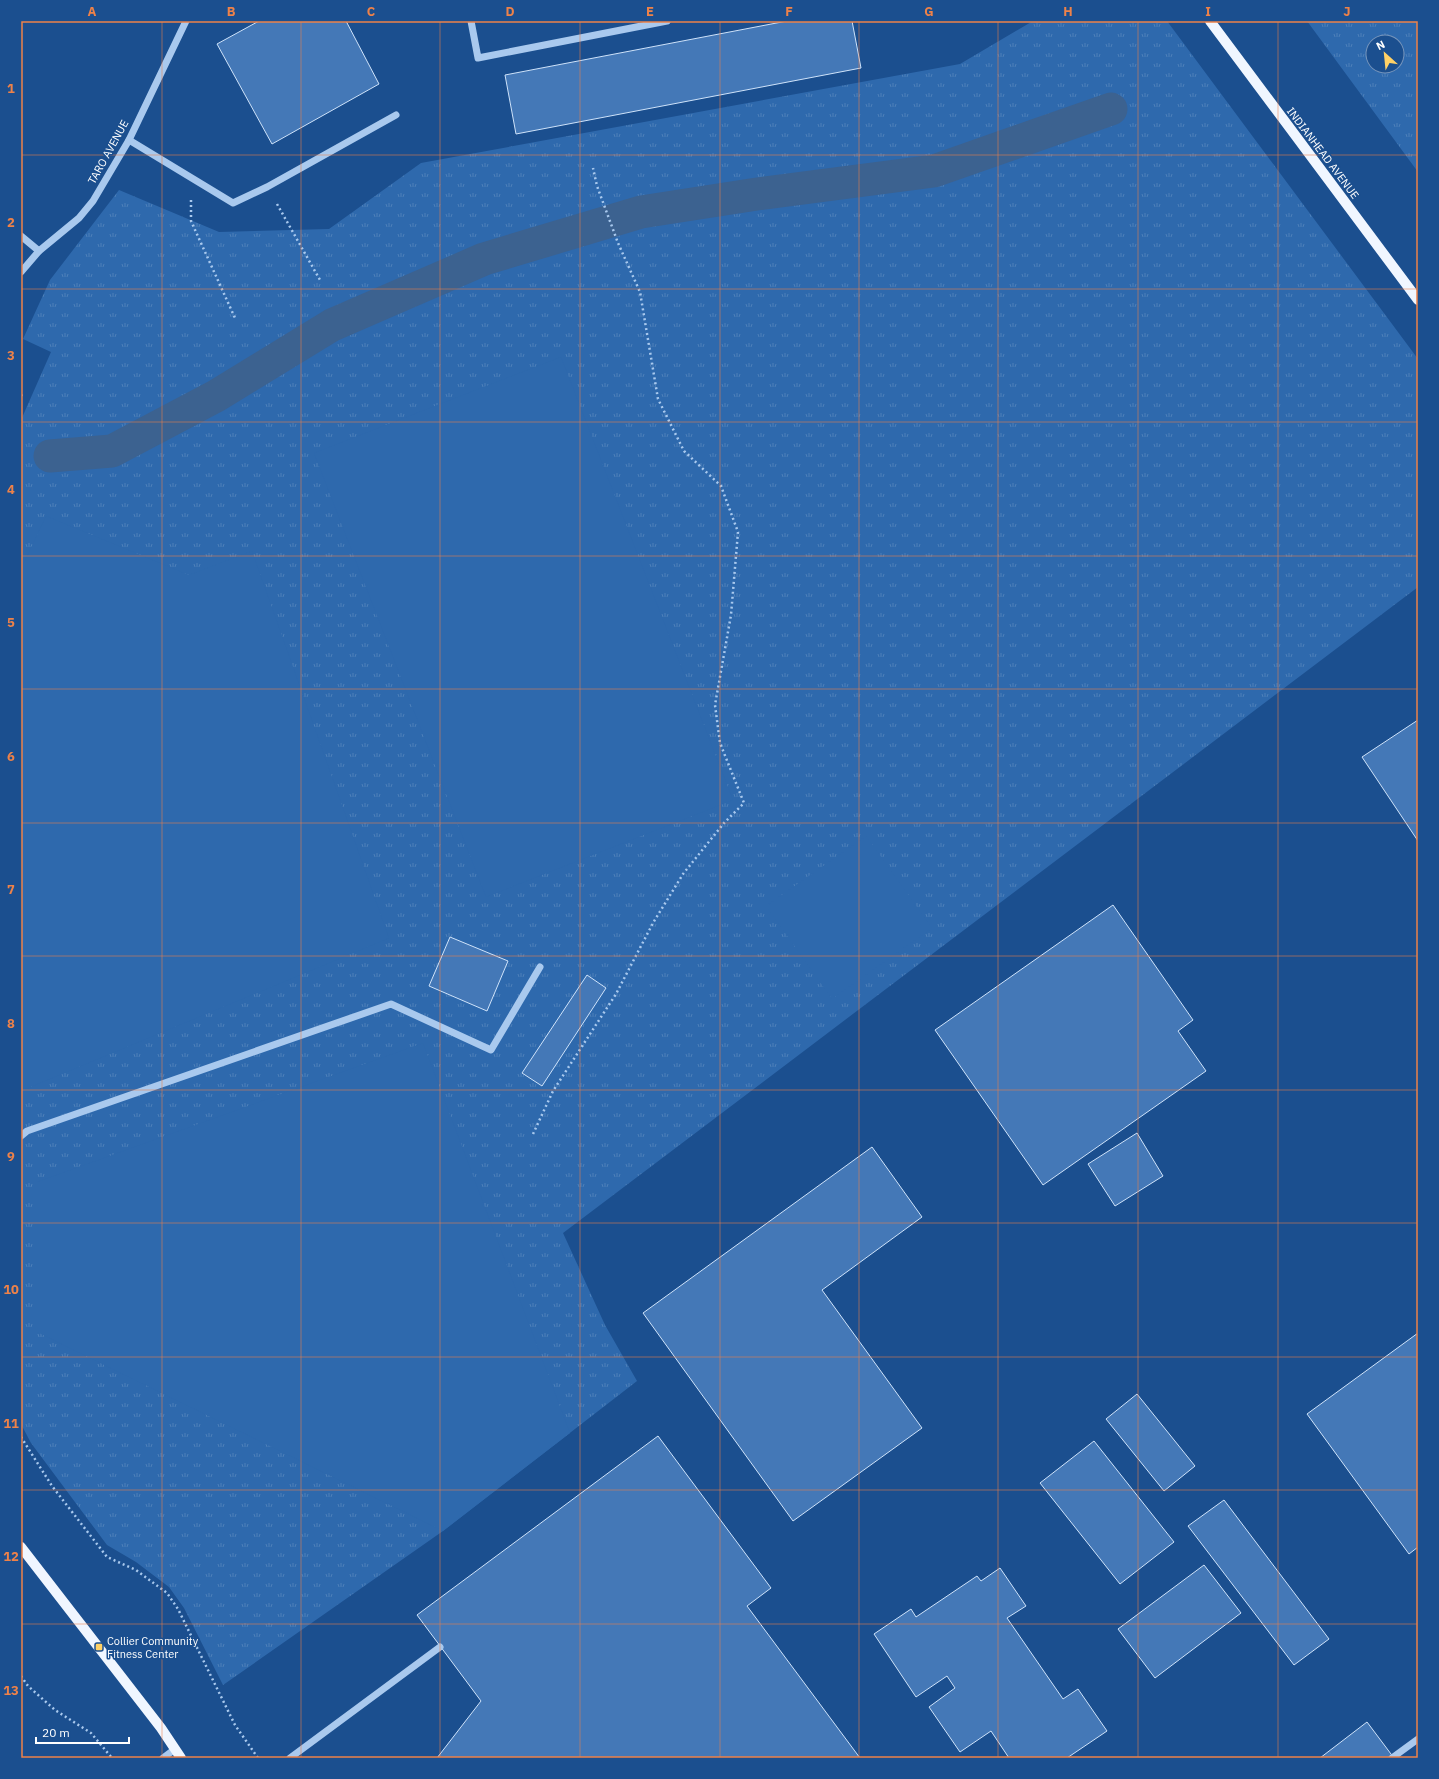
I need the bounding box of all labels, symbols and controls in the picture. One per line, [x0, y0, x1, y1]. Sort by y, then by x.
text: A [88, 3, 97, 20]
text: B [227, 3, 236, 20]
text: C [367, 3, 376, 20]
text: D [505, 3, 515, 20]
text: E [646, 3, 654, 20]
text: F [785, 3, 793, 20]
text: G [924, 3, 934, 20]
text: H [1063, 3, 1073, 20]
text: I [1205, 3, 1211, 20]
text: J [1343, 3, 1351, 20]
north arrow [1365, 34, 1405, 74]
text: N [1374, 37, 1387, 53]
text: 1 [7, 80, 15, 97]
street label: INDIANHEAD AVENUE [1284, 104, 1362, 202]
street label: TARO AVENUE [85, 117, 131, 187]
text: 2 [7, 214, 15, 231]
text: 3 [7, 347, 15, 364]
text: 4 [7, 481, 15, 498]
text: 5 [7, 614, 15, 631]
text: 6 [7, 748, 15, 765]
text: 7 [7, 881, 15, 898]
text: 8 [7, 1015, 15, 1032]
text: 9 [7, 1148, 15, 1165]
text: 10 [3, 1281, 19, 1298]
text: 11 [3, 1415, 19, 1432]
text: 12 [3, 1548, 19, 1565]
place label: Collier Community Fitness Center [107, 1634, 199, 1661]
marker: Collier Community Fitness Center [94, 1642, 104, 1652]
text: 13 [3, 1682, 19, 1699]
scale bar [36, 1719, 129, 1745]
text: 20 m [42, 1725, 70, 1740]

